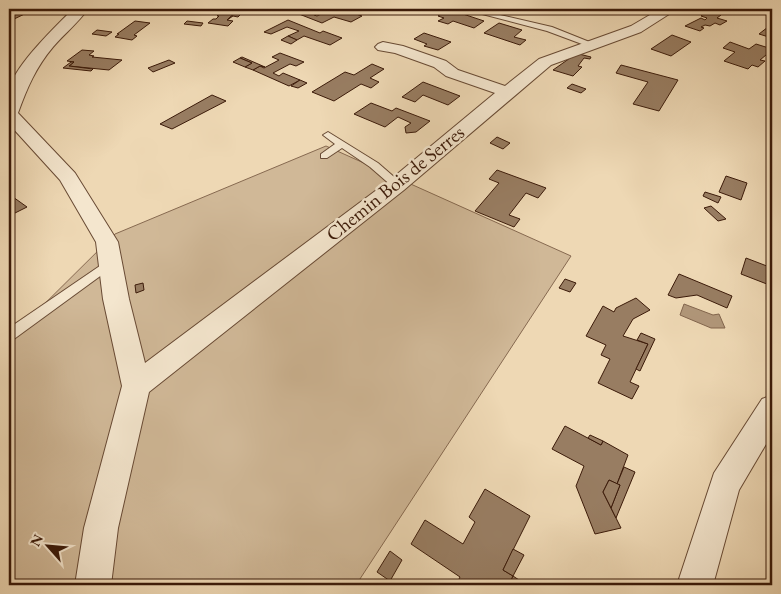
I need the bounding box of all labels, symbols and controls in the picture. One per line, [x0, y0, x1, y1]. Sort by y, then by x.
street label: Chemin Bois de Serres [320, 119, 470, 247]
north arrow [22, 522, 72, 572]
text: N [26, 530, 47, 549]

